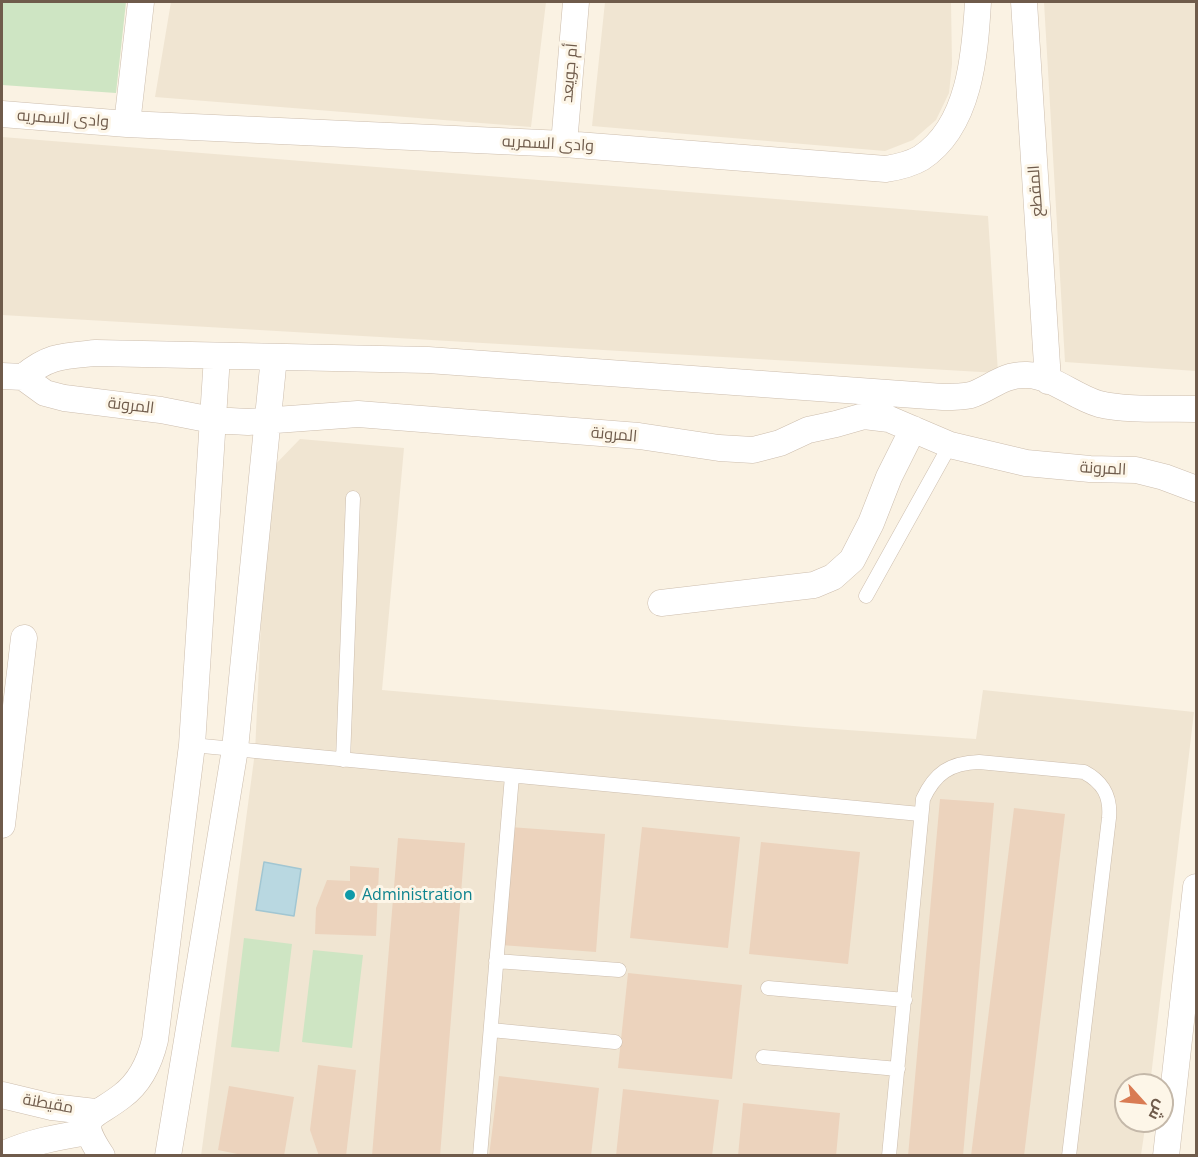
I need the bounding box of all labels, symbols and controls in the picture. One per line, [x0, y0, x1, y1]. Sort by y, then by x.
street label: أم جويعد [558, 42, 582, 104]
street label: وادى السمريه [16, 106, 110, 132]
street label: وادى السمريه [502, 132, 594, 156]
street label: المقطع [1025, 164, 1047, 218]
street label: المرونة [107, 394, 155, 418]
street label: المرونة [590, 423, 638, 447]
street label: المرونة [1079, 458, 1127, 480]
place label: Administration [362, 885, 473, 905]
marker: Administration [343, 888, 357, 902]
north arrow [1114, 1073, 1174, 1133]
street label: مقيطنة [21, 1090, 75, 1118]
text: ش [1144, 1096, 1173, 1124]

